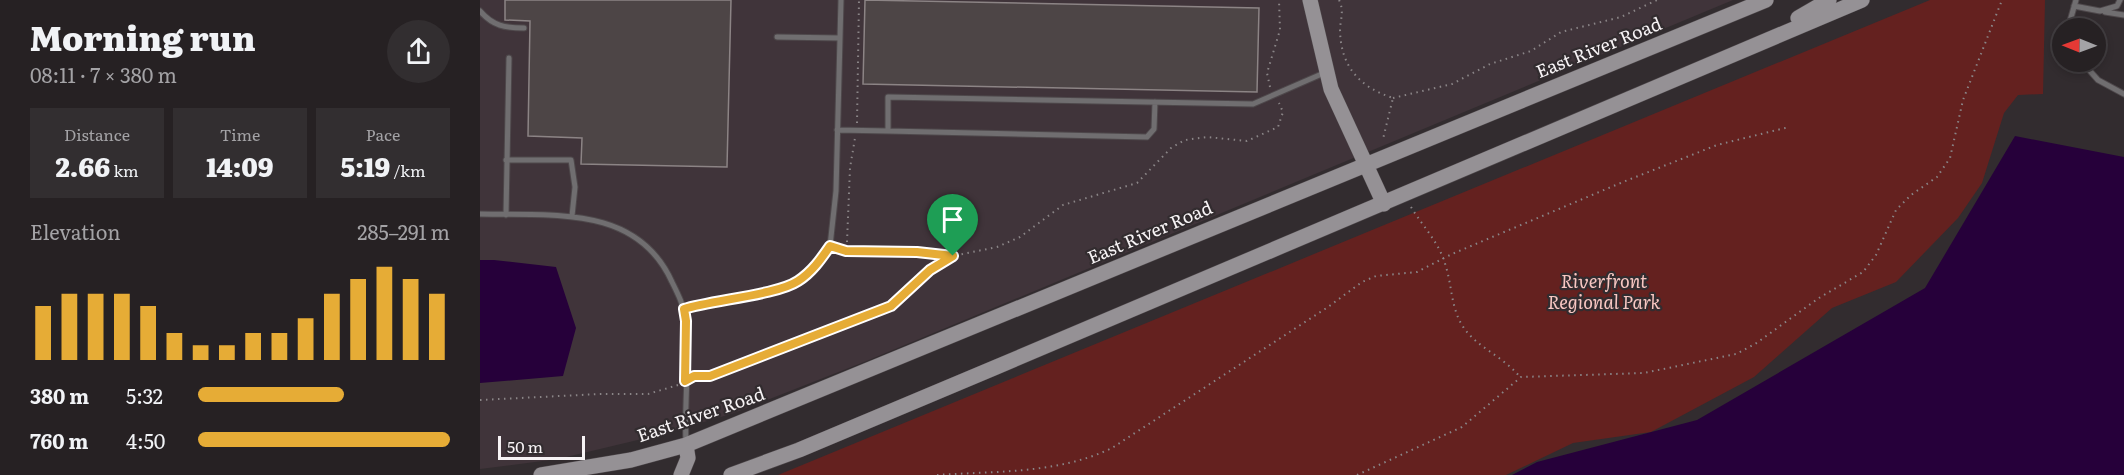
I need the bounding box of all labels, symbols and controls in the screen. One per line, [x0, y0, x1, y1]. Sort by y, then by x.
street label: East River Road [1531, 9, 1665, 84]
text: Morning run [30, 12, 256, 61]
north arrow [2052, 18, 2106, 72]
map controls [2052, 18, 2106, 72]
button: share [387, 20, 450, 83]
text: 08:11 · 7 × 380 m [30, 59, 177, 89]
text: Distance [64, 122, 130, 146]
text: Time [220, 122, 260, 146]
text: Pace [366, 122, 400, 146]
text: 2.66 [55, 146, 110, 185]
text: 14:09 [206, 146, 274, 185]
text: 5:19 [340, 146, 390, 185]
text: km [110, 158, 139, 182]
text: /km [390, 158, 426, 182]
street label: East River Road [1083, 193, 1216, 270]
pin [927, 194, 978, 256]
icon: arrive [936, 203, 969, 236]
text: Elevation [30, 216, 120, 246]
text: 285–291 m [357, 216, 450, 246]
park label: Riverfront Regional Park [1548, 267, 1661, 315]
street label: East River Road [633, 379, 768, 448]
text: 380 m [30, 380, 89, 410]
text: 5:32 [126, 380, 163, 410]
text: 760 m [30, 425, 89, 455]
text: 4:50 [126, 425, 165, 455]
scale bar [498, 433, 585, 460]
text: 50 m [507, 434, 543, 458]

